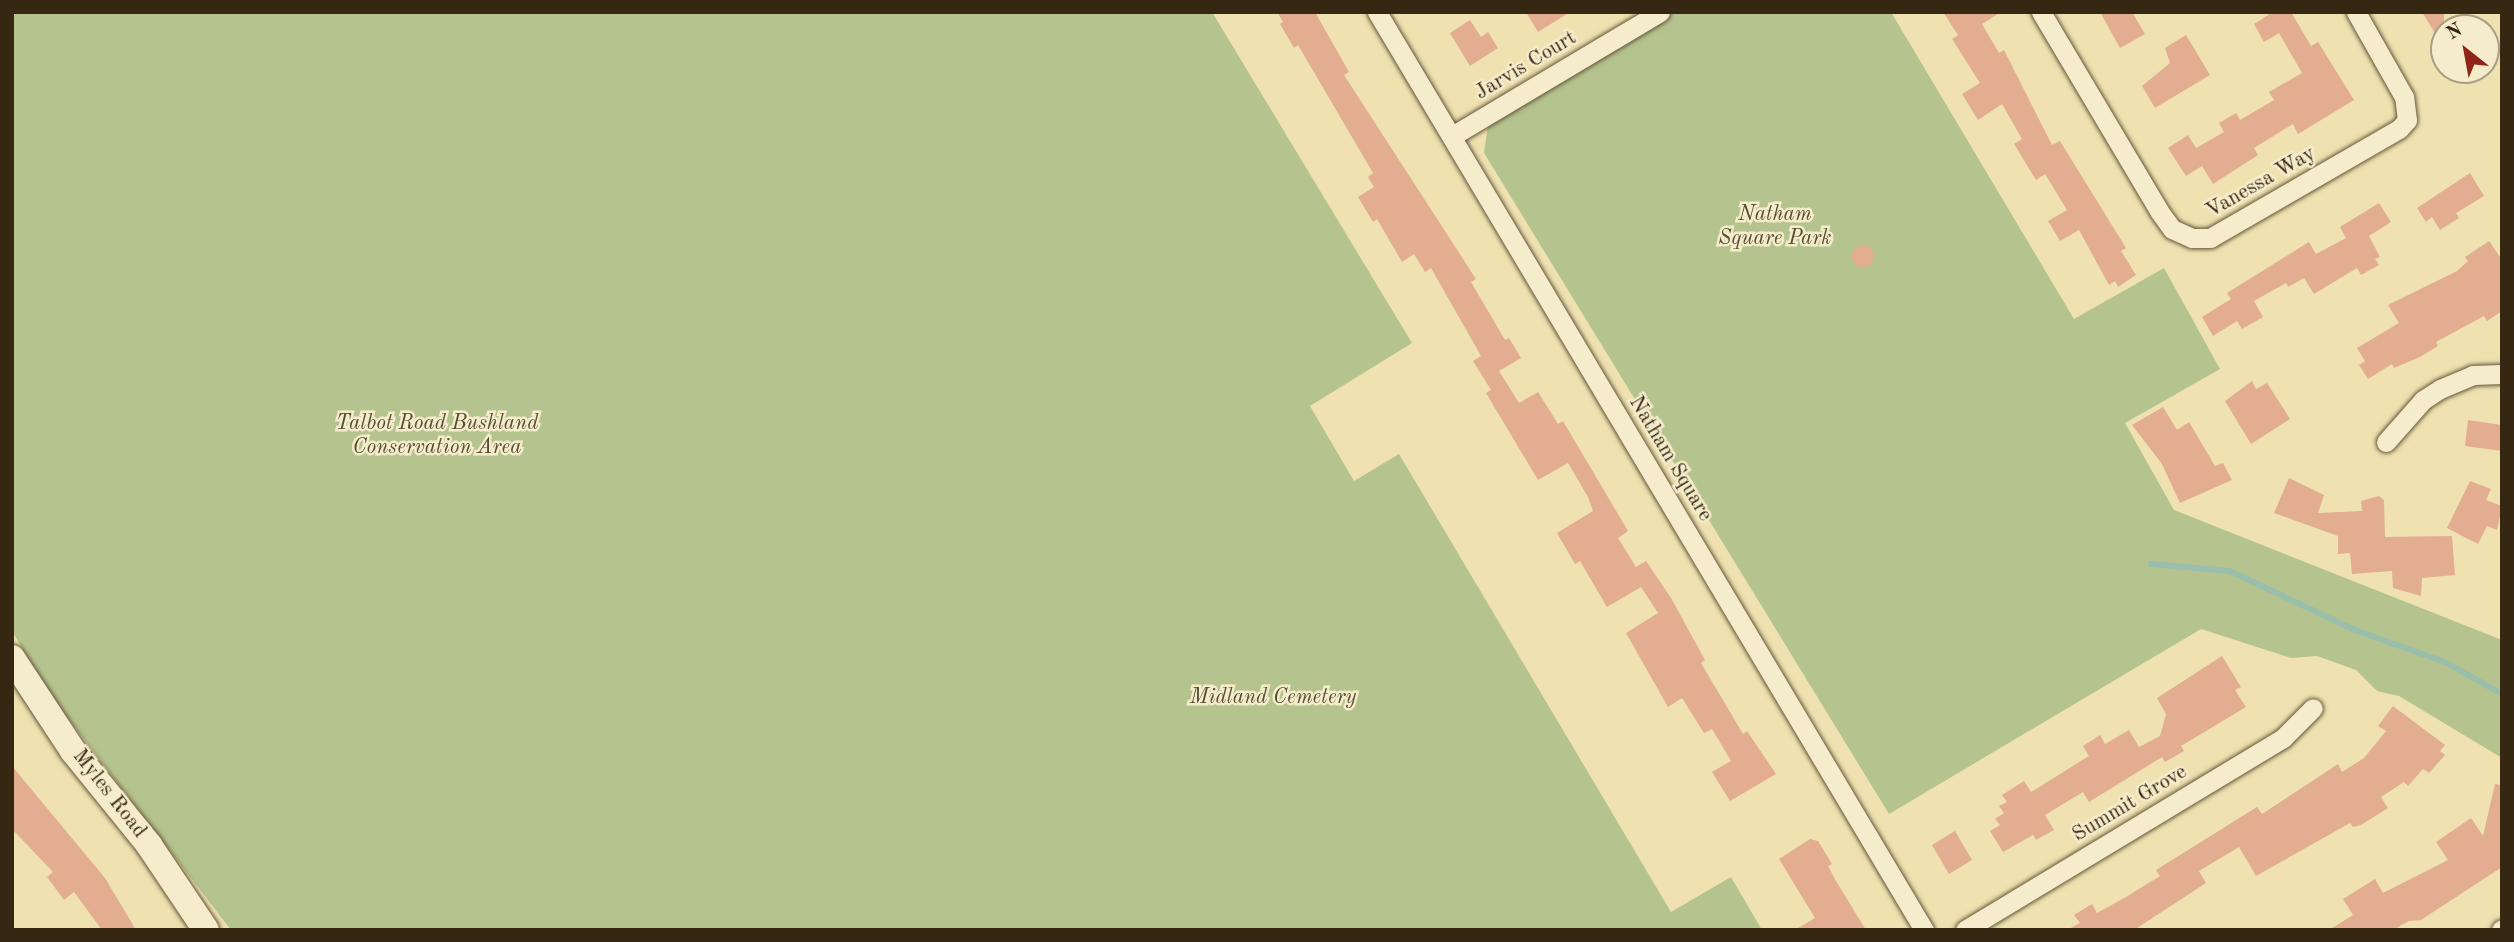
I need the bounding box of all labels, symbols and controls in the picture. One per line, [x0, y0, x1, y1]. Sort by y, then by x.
north arrow [2430, 14, 2500, 84]
text: N [2444, 20, 2466, 44]
street label: Jarvis Court [1471, 26, 1581, 106]
street label: Vanessa Way [2202, 142, 2320, 224]
park label: Natham Square Park [1718, 202, 1832, 252]
street label: Natham Square [1623, 392, 1717, 526]
park label: Talbot Road Bushland Conservation Area [336, 411, 538, 461]
park label: Midland Cemetery [1190, 685, 1356, 711]
street label: Myles Road [66, 745, 152, 843]
street label: Summit Grove [2068, 760, 2192, 848]

